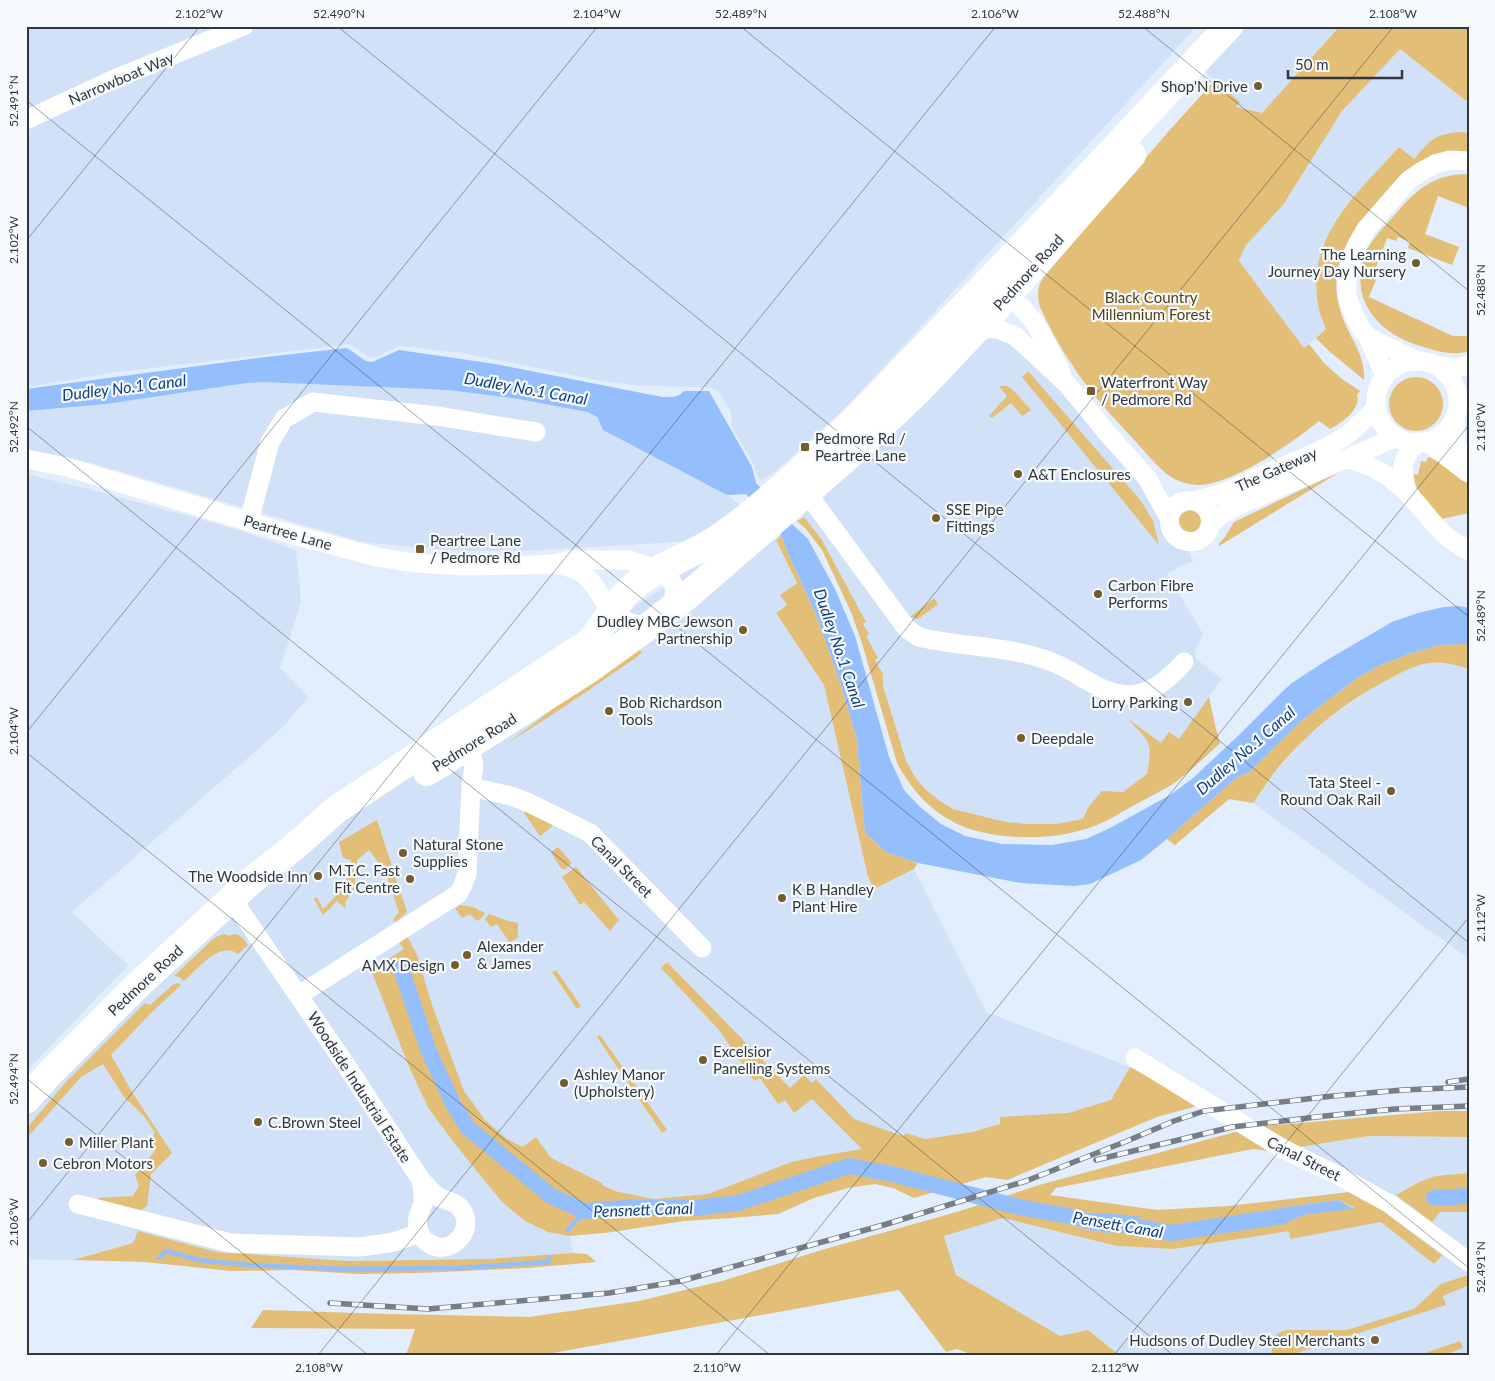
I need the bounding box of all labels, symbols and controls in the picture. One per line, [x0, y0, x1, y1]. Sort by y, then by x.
text: 2.102°W [175, 6, 224, 21]
text: 52.490°N [313, 6, 365, 21]
text: 2.104°W [573, 6, 622, 21]
text: 52.489°N [715, 6, 767, 21]
text: 2.106°W [971, 6, 1020, 21]
text: 52.488°N [1118, 6, 1170, 21]
text: 2.108°W [1369, 6, 1418, 21]
street label: Narrowboat Way [66, 48, 177, 108]
scale bar [1288, 48, 1401, 80]
text: 50 m [1295, 55, 1329, 73]
text: 52.491°N [6, 75, 21, 127]
place label: Shop'N Drive [1161, 77, 1248, 95]
marker: Shop'N Drive [1252, 80, 1264, 92]
text: 2.102°W [6, 215, 21, 264]
street label: Pedmore Road [989, 230, 1067, 314]
place label: The Learning Journey Day Nursery [1268, 245, 1406, 280]
marker: The Learning Journey Day Nursery [1410, 257, 1422, 269]
text: 52.488°N [1473, 264, 1488, 316]
park label: Black Country Millennium Forest [1092, 288, 1211, 323]
water label: Dudley No.1 Canal [463, 368, 590, 408]
water label: Dudley No.1 Canal [61, 370, 188, 404]
place label: Waterfront Way / Pedmore Rd [1101, 373, 1208, 408]
marker: Waterfront Way / Pedmore Rd [1085, 385, 1097, 397]
text: 52.492°N [6, 401, 21, 453]
text: 2.110°W [1473, 402, 1488, 451]
place label: Pedmore Rd / Peartree Lane [815, 429, 906, 464]
marker: Pedmore Rd / Peartree Lane [799, 441, 811, 453]
street label: The Gateway [1233, 443, 1320, 495]
place label: A&T Enclosures [1028, 465, 1131, 483]
marker: A&T Enclosures [1012, 468, 1024, 480]
place label: SSE Pipe Fittings [946, 500, 1004, 535]
street label: Peartree Lane [242, 511, 334, 553]
marker: SSE Pipe Fittings [930, 512, 942, 524]
place label: Peartree Lane / Pedmore Rd [430, 531, 521, 566]
marker: Peartree Lane / Pedmore Rd [414, 543, 426, 555]
place label: Carbon Fibre Performs [1108, 576, 1194, 611]
water label: Dudley No.1 Canal [811, 586, 869, 710]
marker: Carbon Fibre Performs [1092, 588, 1104, 600]
text: 52.489°N [1473, 590, 1488, 642]
place label: Dudley MBC Jewson Partnership [596, 612, 733, 647]
marker: Dudley MBC Jewson Partnership [737, 624, 749, 636]
place label: Bob Richardson Tools [619, 693, 722, 728]
place label: Lorry Parking [1091, 693, 1178, 711]
marker: Lorry Parking [1182, 696, 1194, 708]
water label: Dudley No.1 Canal [1192, 702, 1299, 798]
marker: Bob Richardson Tools [603, 705, 615, 717]
text: 2.104°W [6, 706, 21, 755]
street label: Pedmore Road [429, 709, 519, 775]
place label: Deepdale [1031, 729, 1094, 747]
marker: Deepdale [1015, 732, 1027, 744]
place label: Tata Steel - Round Oak Rail [1280, 773, 1381, 808]
marker: Tata Steel - Round Oak Rail [1385, 785, 1397, 797]
street label: Canal Street [587, 831, 657, 901]
place label: Natural Stone Supplies [413, 835, 504, 870]
marker: Natural Stone Supplies [397, 847, 409, 859]
place label: M.T.C. Fast Fit Centre [328, 861, 401, 896]
place label: The Woodside Inn [188, 867, 308, 885]
marker: The Woodside Inn [312, 870, 324, 882]
marker: M.T.C. Fast Fit Centre [404, 873, 416, 885]
place label: K B Handley Plant Hire [792, 880, 874, 915]
marker: K B Handley Plant Hire [776, 892, 788, 904]
text: 2.112°W [1473, 893, 1488, 942]
place label: Alexander & James [477, 937, 544, 972]
street label: Pedmore Road [104, 941, 186, 1019]
marker: Alexander & James [461, 949, 473, 961]
place label: AMX Design [362, 956, 445, 974]
marker: AMX Design [449, 959, 461, 971]
street label: Woodside Industrial Estate [304, 1008, 416, 1166]
place label: Excelsior Panelling Systems [713, 1042, 830, 1077]
text: 52.494°N [6, 1053, 21, 1105]
marker: Excelsior Panelling Systems [697, 1054, 709, 1066]
place label: Ashley Manor (Upholstery) [574, 1065, 666, 1100]
marker: Ashley Manor (Upholstery) [558, 1077, 570, 1089]
place label: C.Brown Steel [268, 1113, 361, 1131]
marker: C.Brown Steel [252, 1116, 264, 1128]
street label: Canal Street [1264, 1132, 1344, 1184]
place label: Miller Plant [79, 1133, 155, 1151]
marker: Miller Plant [63, 1136, 75, 1148]
place label: Cebron Motors [53, 1154, 153, 1172]
marker: Cebron Motors [37, 1157, 49, 1169]
text: 2.106°W [6, 1197, 21, 1246]
water label: Pensnett Canal [593, 1198, 694, 1220]
water label: Pensett Canal [1071, 1207, 1165, 1241]
text: 52.491°N [1473, 1241, 1488, 1293]
place label: Hudsons of Dudley Steel Merchants [1129, 1331, 1365, 1349]
marker: Hudsons of Dudley Steel Merchants [1369, 1334, 1381, 1346]
text: 2.108°W [295, 1360, 344, 1375]
text: 2.110°W [693, 1360, 742, 1375]
text: 2.112°W [1091, 1360, 1140, 1375]

